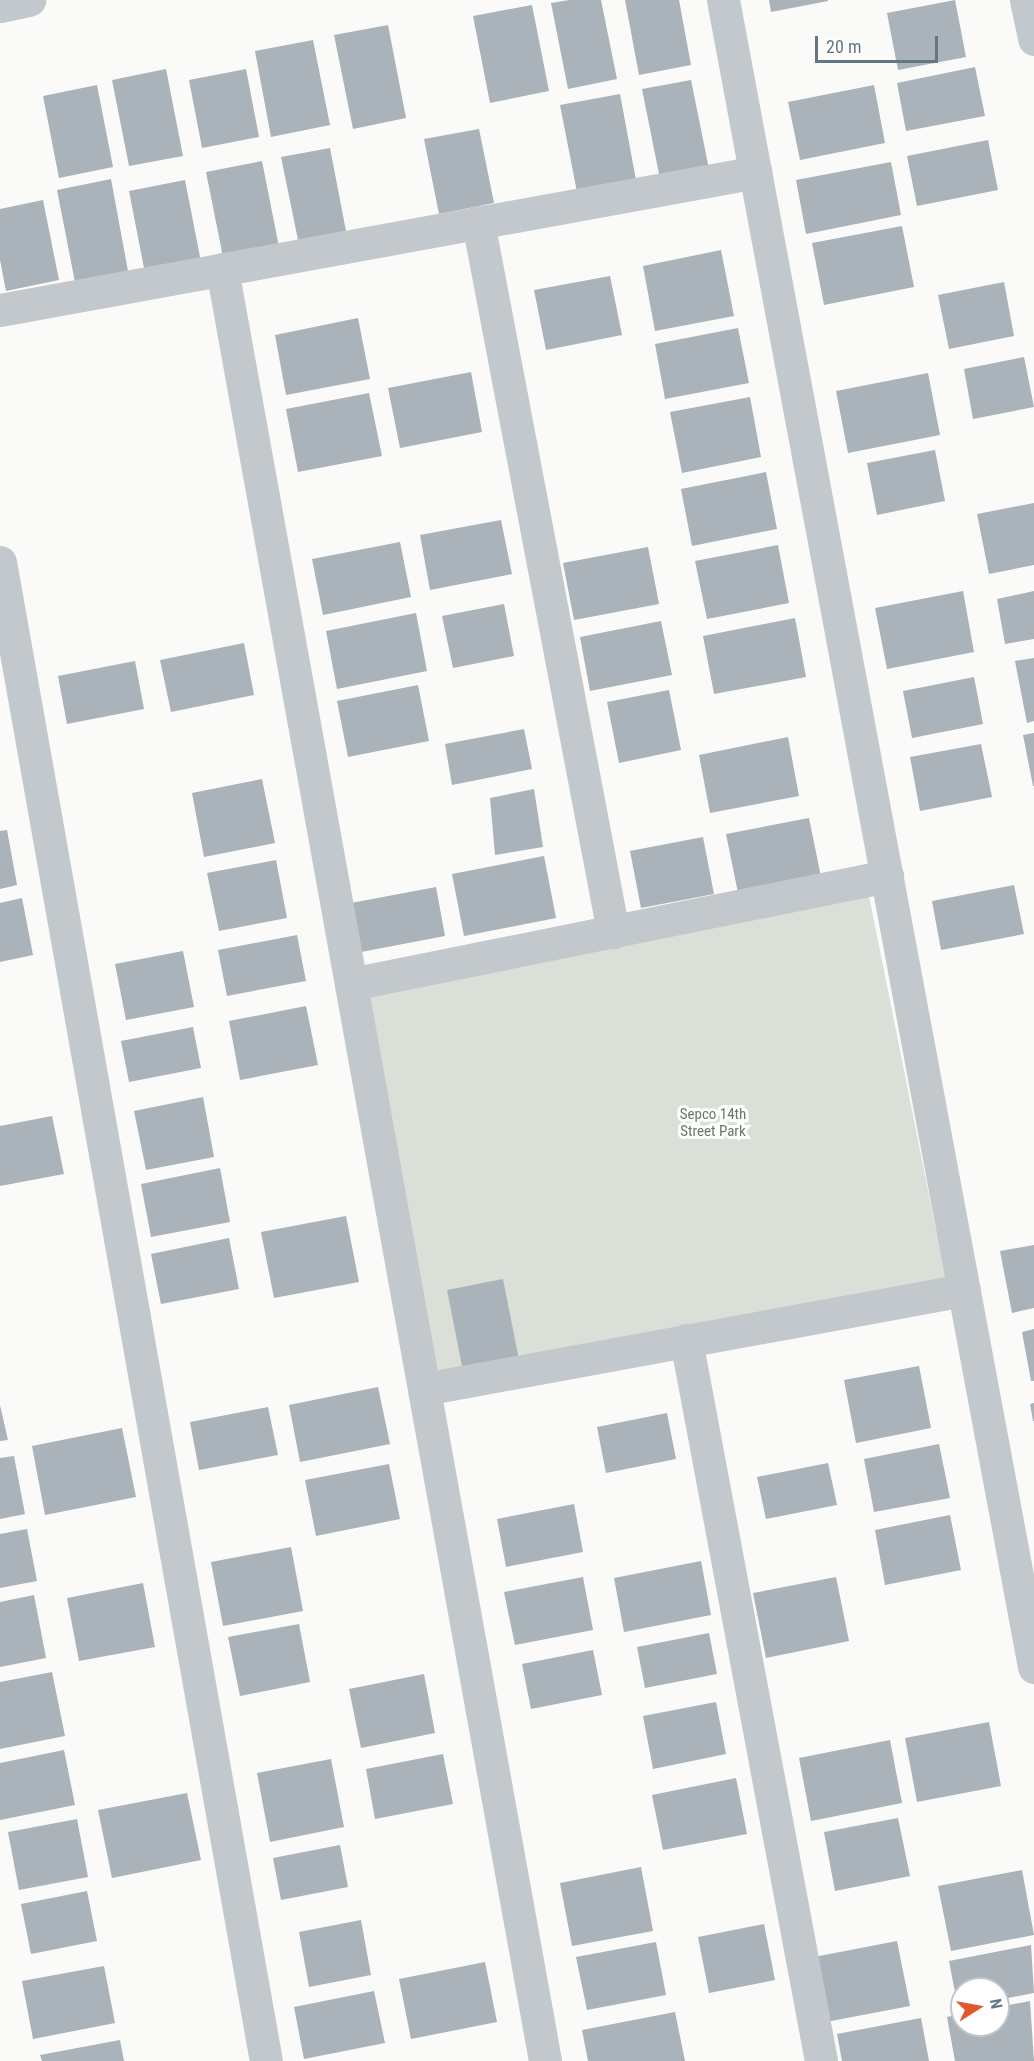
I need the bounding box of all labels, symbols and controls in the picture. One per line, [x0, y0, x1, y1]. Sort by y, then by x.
scale bar [818, 24, 941, 62]
text: 20 m [826, 36, 861, 57]
park label: Sepco 14th Street Park [680, 1105, 746, 1140]
north arrow [950, 1977, 1010, 2037]
text: N [986, 1997, 1006, 2010]

